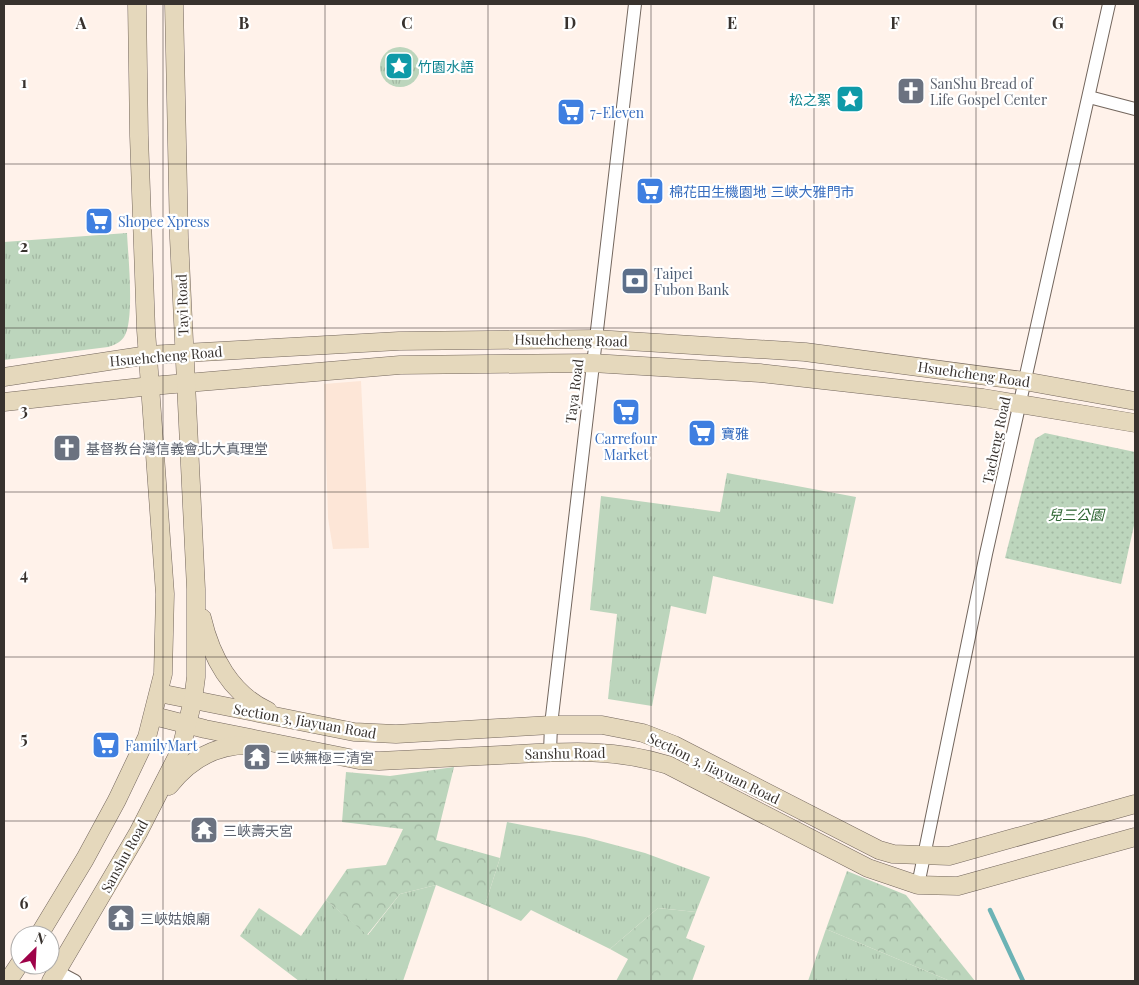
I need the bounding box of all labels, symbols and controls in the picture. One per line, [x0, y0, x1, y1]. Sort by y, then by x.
text: A [75, 12, 87, 33]
text: B [239, 12, 250, 33]
text: C [401, 12, 413, 33]
text: D [564, 12, 576, 33]
text: E [727, 12, 737, 33]
text: F [890, 12, 900, 33]
text: G [1052, 12, 1064, 33]
place icon: 竹園水語 [384, 51, 414, 81]
place label: 竹園水語 [418, 57, 474, 76]
text: 1 [21, 71, 27, 92]
place label: SanShu Bread of Life Gospel Center [930, 74, 1048, 109]
church icon: SanShu Bread of Life Gospel Center [896, 76, 926, 106]
place icon: 松之絮 [835, 84, 865, 114]
place label: 松之絮 [789, 90, 831, 109]
supermarket icon: 7-Eleven [556, 97, 586, 127]
place label: 7-Eleven [590, 103, 645, 122]
supermarket icon: 棉花田生機園地 三峽大雅門市 [635, 176, 665, 206]
place label: 棉花田生機園地 三峽大雅門市 [669, 182, 855, 201]
supermarket icon: Shopee Xpress [84, 206, 114, 236]
place label: Shopee Xpress [118, 212, 210, 231]
text: 2 [20, 235, 28, 256]
place label: Taipei Fubon Bank [654, 264, 730, 299]
bank icon: Taipei Fubon Bank [620, 266, 650, 296]
street label: Tayi Road [171, 274, 193, 336]
street label: Hsuehcheng Road [514, 330, 628, 350]
street label: Hsuehcheng Road [109, 342, 223, 370]
street label: Hsuehcheng Road [917, 357, 1031, 391]
street label: Taya Road [561, 358, 587, 424]
street label: Tacheng Road [978, 395, 1014, 485]
supermarket icon: Carrefour Market [611, 397, 641, 427]
text: 3 [20, 399, 28, 420]
supermarket icon: 寶雅 [687, 418, 717, 448]
place label: 寶雅 [721, 424, 749, 443]
place label: Carrefour Market [595, 429, 658, 464]
church icon: 基督教台灣信義會北大真理堂 [52, 433, 82, 463]
place label: 基督教台灣信義會北大真理堂 [86, 439, 268, 458]
park label: 兒三公園 [1048, 505, 1106, 524]
text: 4 [20, 563, 28, 584]
street label: Section 3, Jiayuan Road [232, 699, 378, 743]
text: 5 [20, 727, 28, 748]
street label: Section 3, Jiayuan Road [645, 728, 783, 808]
supermarket icon: FamilyMart [91, 730, 121, 760]
place label: FamilyMart [125, 736, 198, 755]
temple icon: 三峽無極三清宮 [242, 742, 272, 772]
street label: Sanshu Road [524, 743, 606, 763]
place label: 三峽無極三清宮 [276, 748, 374, 767]
temple icon: 三峽壽天宮 [189, 815, 219, 845]
street label: Sanshu Road [96, 816, 152, 896]
place label: 三峽壽天宮 [223, 821, 293, 840]
text: 6 [20, 892, 29, 913]
temple icon: 三峽姑娘廟 [106, 903, 136, 933]
place label: 三峽姑娘廟 [140, 909, 210, 928]
north arrow [10, 925, 60, 975]
text: N [32, 927, 49, 948]

